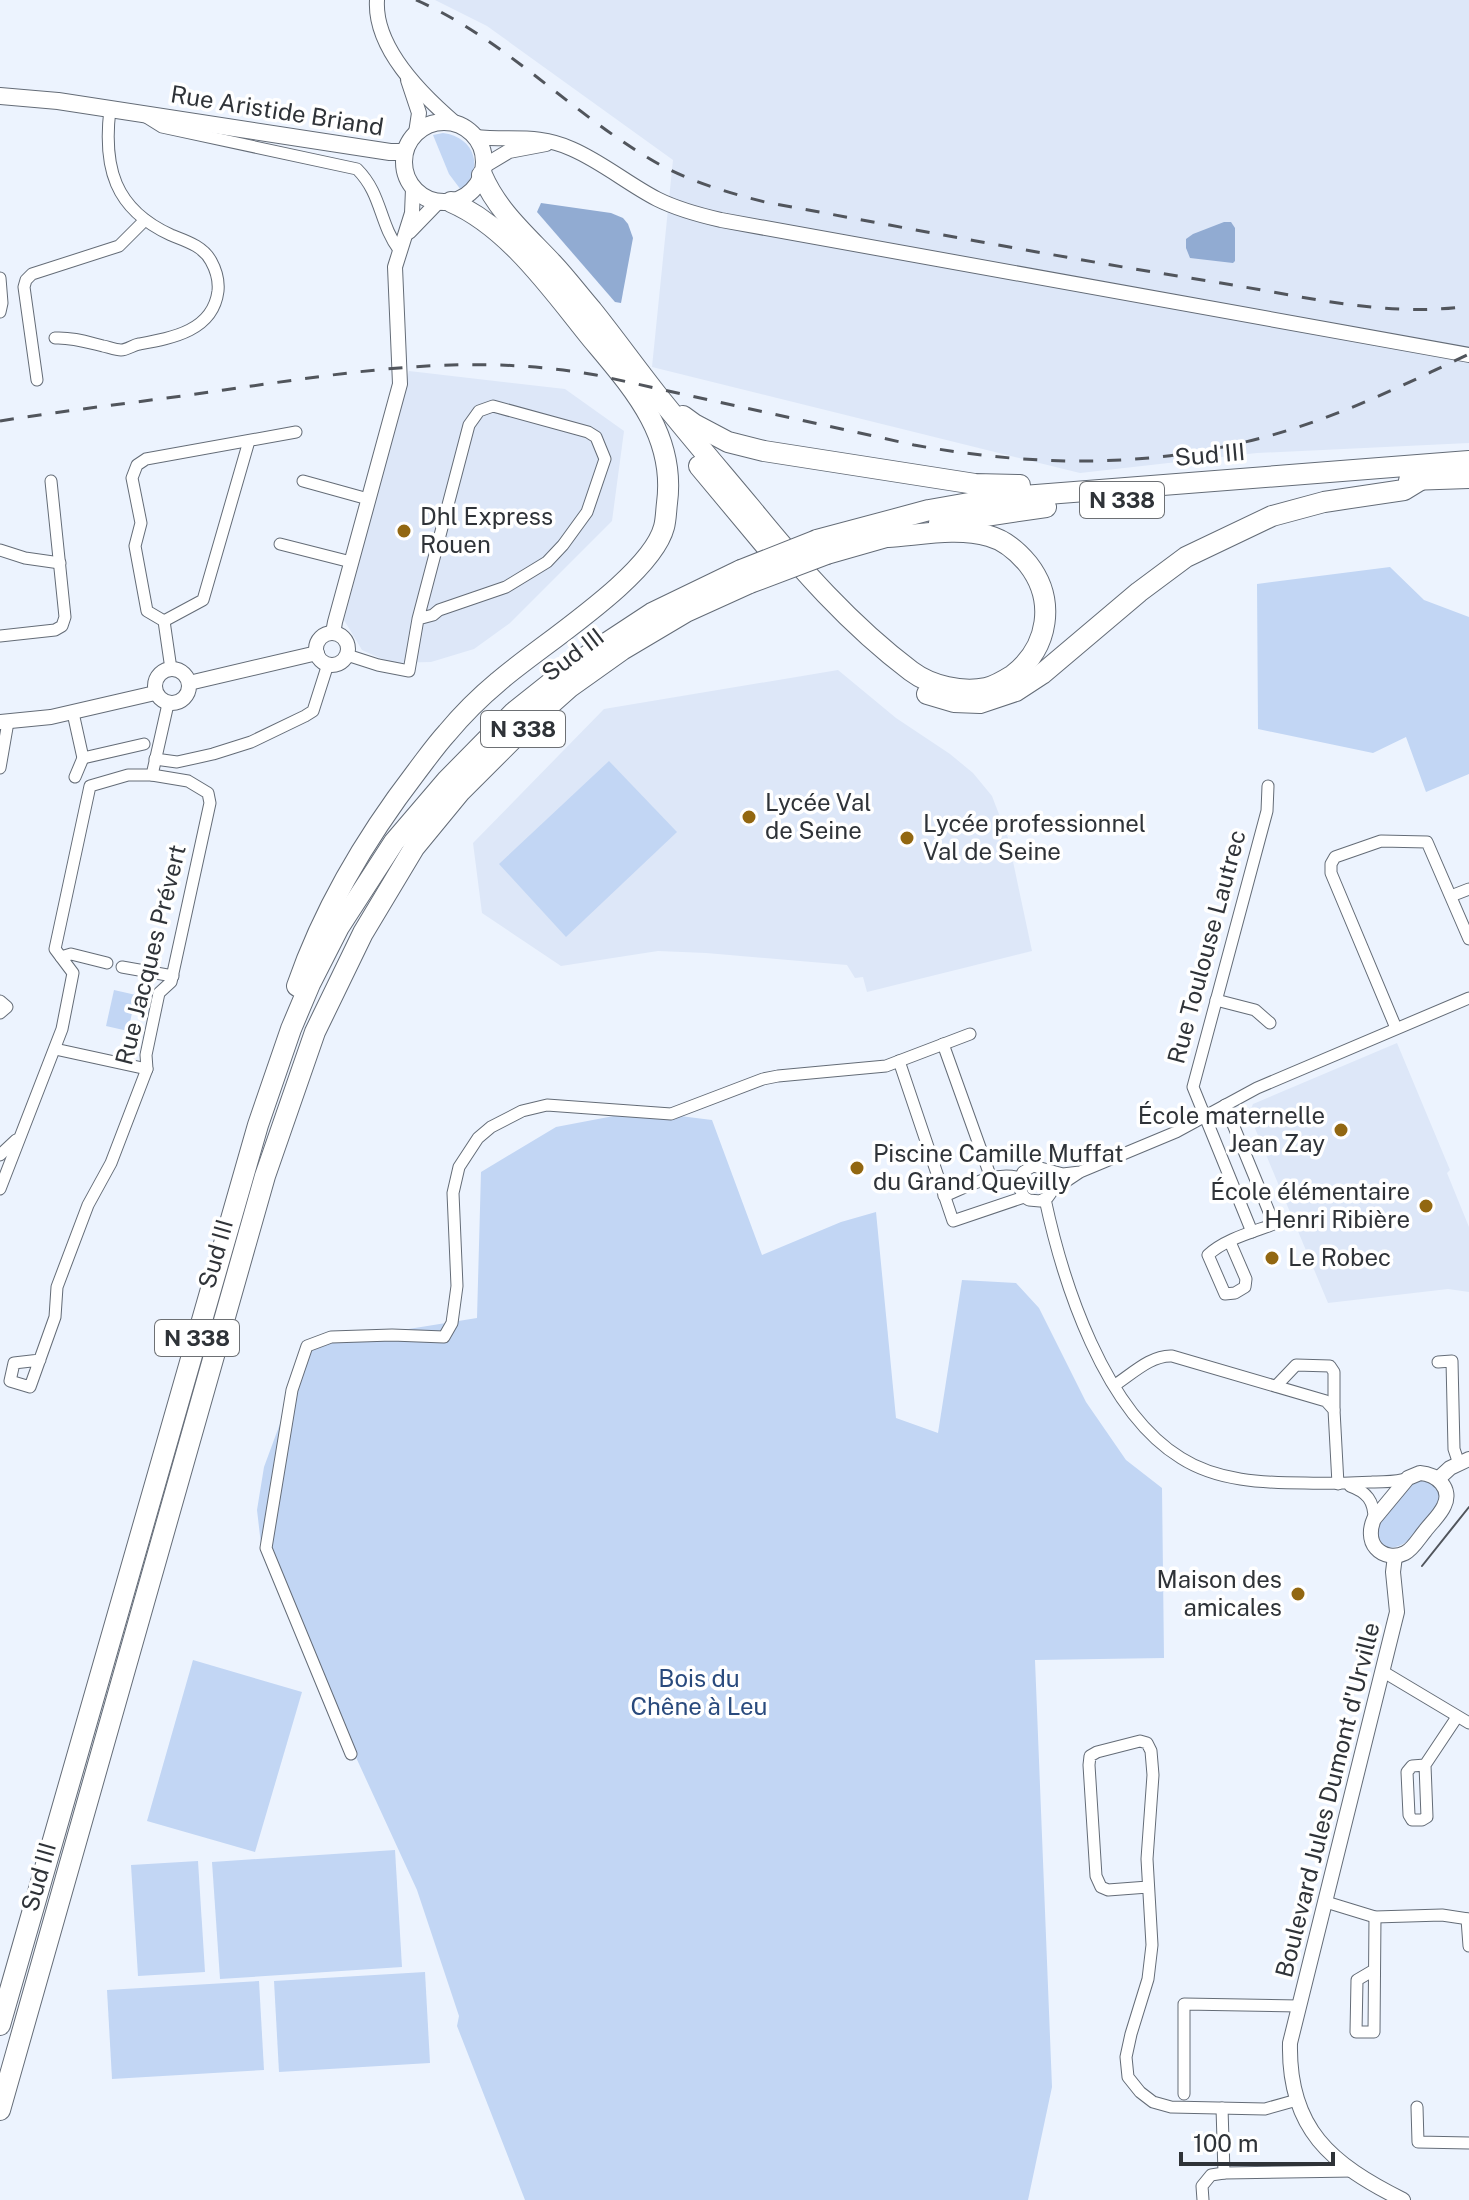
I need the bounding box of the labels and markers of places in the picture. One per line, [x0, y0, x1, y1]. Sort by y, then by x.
place label: Dhl Express Rouen [420, 502, 553, 558]
marker: Dhl Express Rouen [395, 522, 413, 540]
place label: Lycée Val de Seine [765, 788, 871, 844]
marker: Lycée Val de Seine [740, 808, 758, 826]
place label: Lycée professionnel Val de Seine [923, 809, 1146, 865]
marker: Lycée professionnel Val de Seine [898, 829, 916, 847]
place label: École maternelle Jean Zay [1138, 1101, 1325, 1157]
marker: École maternelle Jean Zay [1332, 1121, 1350, 1139]
place label: Piscine Camille Muffat du Grand Quevilly [873, 1139, 1124, 1195]
marker: Piscine Camille Muffat du Grand Quevilly [848, 1159, 866, 1177]
place label: École élémentaire Henri Ribière [1210, 1177, 1410, 1233]
marker: École élémentaire Henri Ribière [1417, 1197, 1435, 1215]
place label: Le Robec [1288, 1243, 1391, 1271]
marker: Le Robec [1263, 1249, 1281, 1267]
place label: Maison des amicales [1157, 1565, 1282, 1621]
marker: Maison des amicales [1289, 1585, 1307, 1603]

